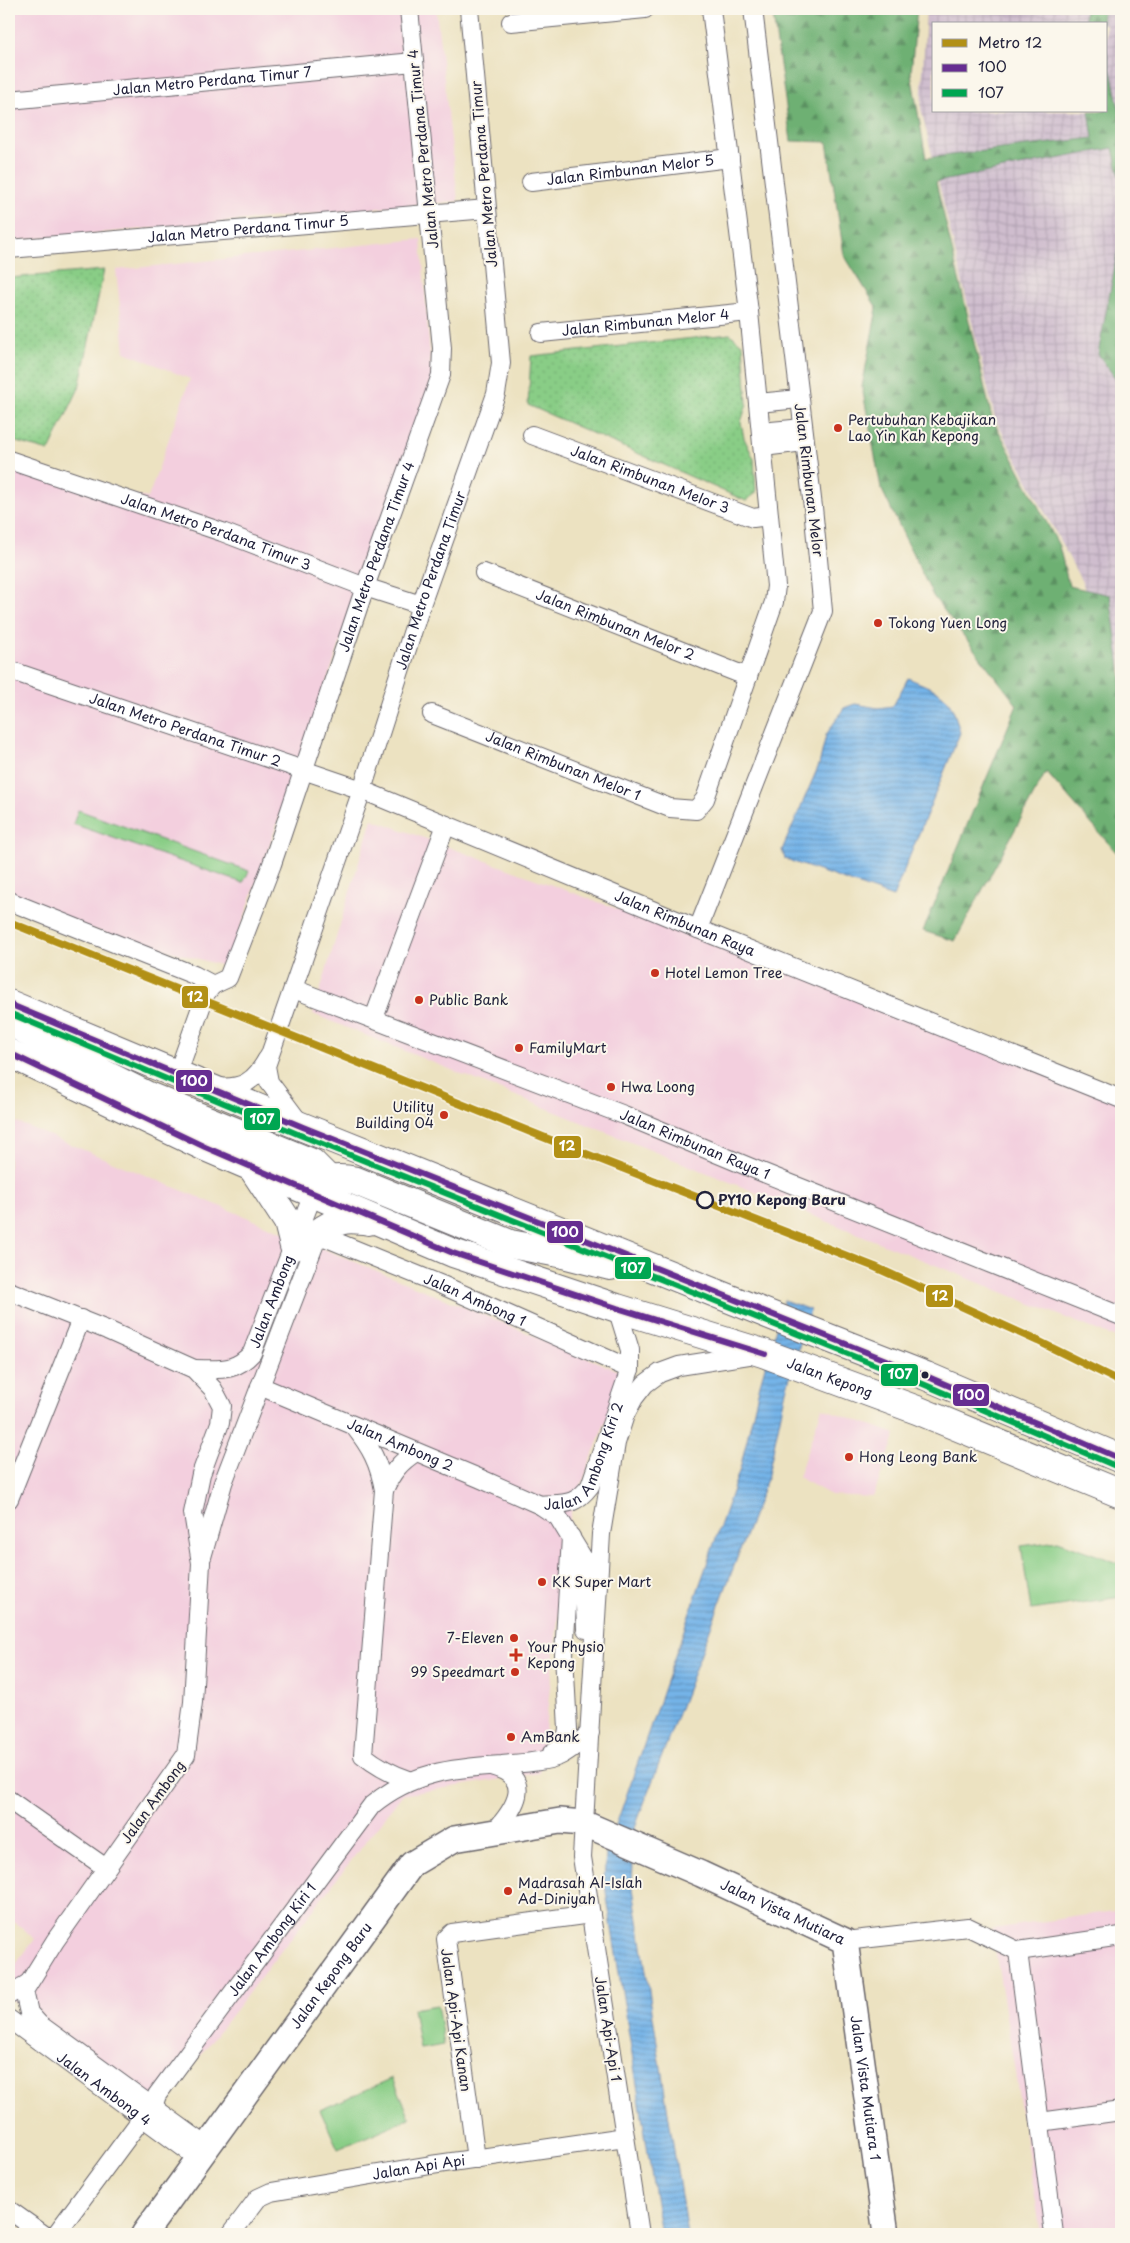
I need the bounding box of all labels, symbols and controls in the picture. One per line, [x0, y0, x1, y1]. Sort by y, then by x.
legend [932, 22, 1108, 112]
text: Metro 12 [978, 30, 1042, 53]
street label: Jalan Metro Perdana Timur 4 [402, 48, 443, 250]
text: 100 [978, 54, 1007, 77]
street label: Jalan Metro Perdana Timur 7 [112, 61, 312, 100]
street label: Jalan Metro Perdana Timur [465, 79, 502, 268]
text: 107 [978, 80, 1004, 103]
street label: Jalan Rimbunan Melor 5 [545, 149, 715, 190]
street label: Jalan Metro Perdana Timur 5 [147, 210, 350, 247]
street label: Jalan Rimbunan Melor 4 [561, 303, 730, 341]
street label: Jalan Rimbunan Melor [790, 402, 829, 558]
place label: Pertubuhan Kebajikan Lao Yin Kah Kepong [848, 409, 996, 446]
marker: Pertubuhan Kebajikan Lao Yin Kah Kepong [832, 422, 844, 434]
street label: Jalan Rimbunan Melor 3 [568, 439, 733, 518]
street label: Jalan Metro Perdana Timur 4 [333, 458, 419, 655]
street label: Jalan Metro Perdana Timur 3 [118, 488, 314, 575]
street label: Jalan Metro Perdana Timur [390, 488, 471, 672]
street label: Jalan Rimbunan Melor 2 [533, 583, 698, 665]
place label: Tokong Yuen Long [888, 612, 1007, 633]
marker: Tokong Yuen Long [872, 617, 884, 629]
street label: Jalan Metro Perdana Timur 2 [87, 687, 284, 772]
street label: Jalan Rimbunan Melor 1 [483, 725, 644, 805]
street label: Jalan Rimbunan Raya [611, 885, 759, 961]
place label: Hotel Lemon Tree [665, 962, 783, 983]
marker: Hotel Lemon Tree [649, 967, 661, 979]
line badge: 12 [181, 985, 209, 1009]
text: 12 [187, 986, 203, 1007]
place label: Public Bank [429, 989, 509, 1010]
marker: Public Bank [413, 994, 425, 1006]
place label: FamilyMart [529, 1037, 607, 1058]
marker: FamilyMart [513, 1042, 525, 1054]
line badge: 100 [175, 1069, 213, 1093]
text: 100 [180, 1070, 208, 1091]
place label: Hwa Loong [621, 1076, 695, 1097]
marker: Hwa Loong [605, 1081, 617, 1093]
place label: Utility Building 04 [355, 1096, 434, 1133]
street label: Jalan Rimbunan Raya 1 [617, 1103, 773, 1184]
line badge: 107 [243, 1107, 281, 1131]
text: 107 [250, 1108, 275, 1129]
marker: Utility Building 04 [438, 1109, 450, 1121]
line badge: 12 [553, 1135, 582, 1159]
text: 12 [559, 1135, 575, 1156]
place label: PY10 Kepong Baru [718, 1189, 846, 1210]
marker: PY10 Kepong Baru [696, 1191, 714, 1209]
line badge: 100 [546, 1220, 584, 1244]
text: 100 [551, 1221, 579, 1242]
street label: Jalan Ambong [244, 1252, 299, 1351]
line badge: 107 [614, 1256, 652, 1280]
text: 107 [621, 1257, 646, 1278]
street label: Jalan Ambong 1 [421, 1268, 530, 1331]
line badge: 12 [925, 1284, 954, 1308]
text: 12 [932, 1285, 948, 1306]
street label: Jalan Kepong [784, 1352, 876, 1403]
line badge: 107 [880, 1363, 919, 1387]
text: 107 [888, 1363, 913, 1384]
unlabelled marker [920, 1370, 930, 1380]
line badge: 100 [952, 1383, 990, 1407]
text: 100 [957, 1384, 985, 1405]
street label: Jalan Ambong Kiri 2 [543, 1399, 628, 1515]
street label: Jalan Ambong 2 [344, 1413, 457, 1476]
place label: Hong Leong Bank [859, 1446, 978, 1467]
marker: Hong Leong Bank [843, 1451, 855, 1463]
place label: KK Super Mart [552, 1571, 652, 1592]
marker: KK Super Mart [536, 1576, 548, 1588]
place label: 7-Eleven [447, 1627, 504, 1648]
marker: 7-Eleven [508, 1632, 520, 1644]
place label: Your Physio Kepong [527, 1636, 604, 1673]
marker: Your Physio Kepong [509, 1648, 523, 1662]
place label: 99 Speedmart [411, 1661, 505, 1682]
marker: 99 Speedmart [509, 1666, 521, 1678]
place label: AmBank [521, 1726, 580, 1747]
marker: AmBank [505, 1731, 517, 1743]
street label: Jalan Ambong [115, 1756, 190, 1848]
place label: Madrasah Al-Islah Ad-Diniyah [518, 1872, 642, 1909]
street label: Jalan Vista Mutiara [717, 1874, 849, 1950]
street label: Jalan Ambong Kiri 1 [223, 1878, 321, 2000]
marker: Madrasah Al-Islah Ad-Diniyah [502, 1885, 514, 1897]
street label: Jalan Kepong Baru [285, 1918, 377, 2033]
street label: Jalan Api-Api Kanan [436, 1947, 477, 2093]
street label: Jalan Api-Api 1 [590, 1975, 627, 2083]
street label: Jalan Vista Mutiara 1 [846, 2014, 887, 2162]
street label: Jalan Ambong 4 [53, 2047, 156, 2131]
street label: Jalan Api Api [370, 2149, 467, 2185]

